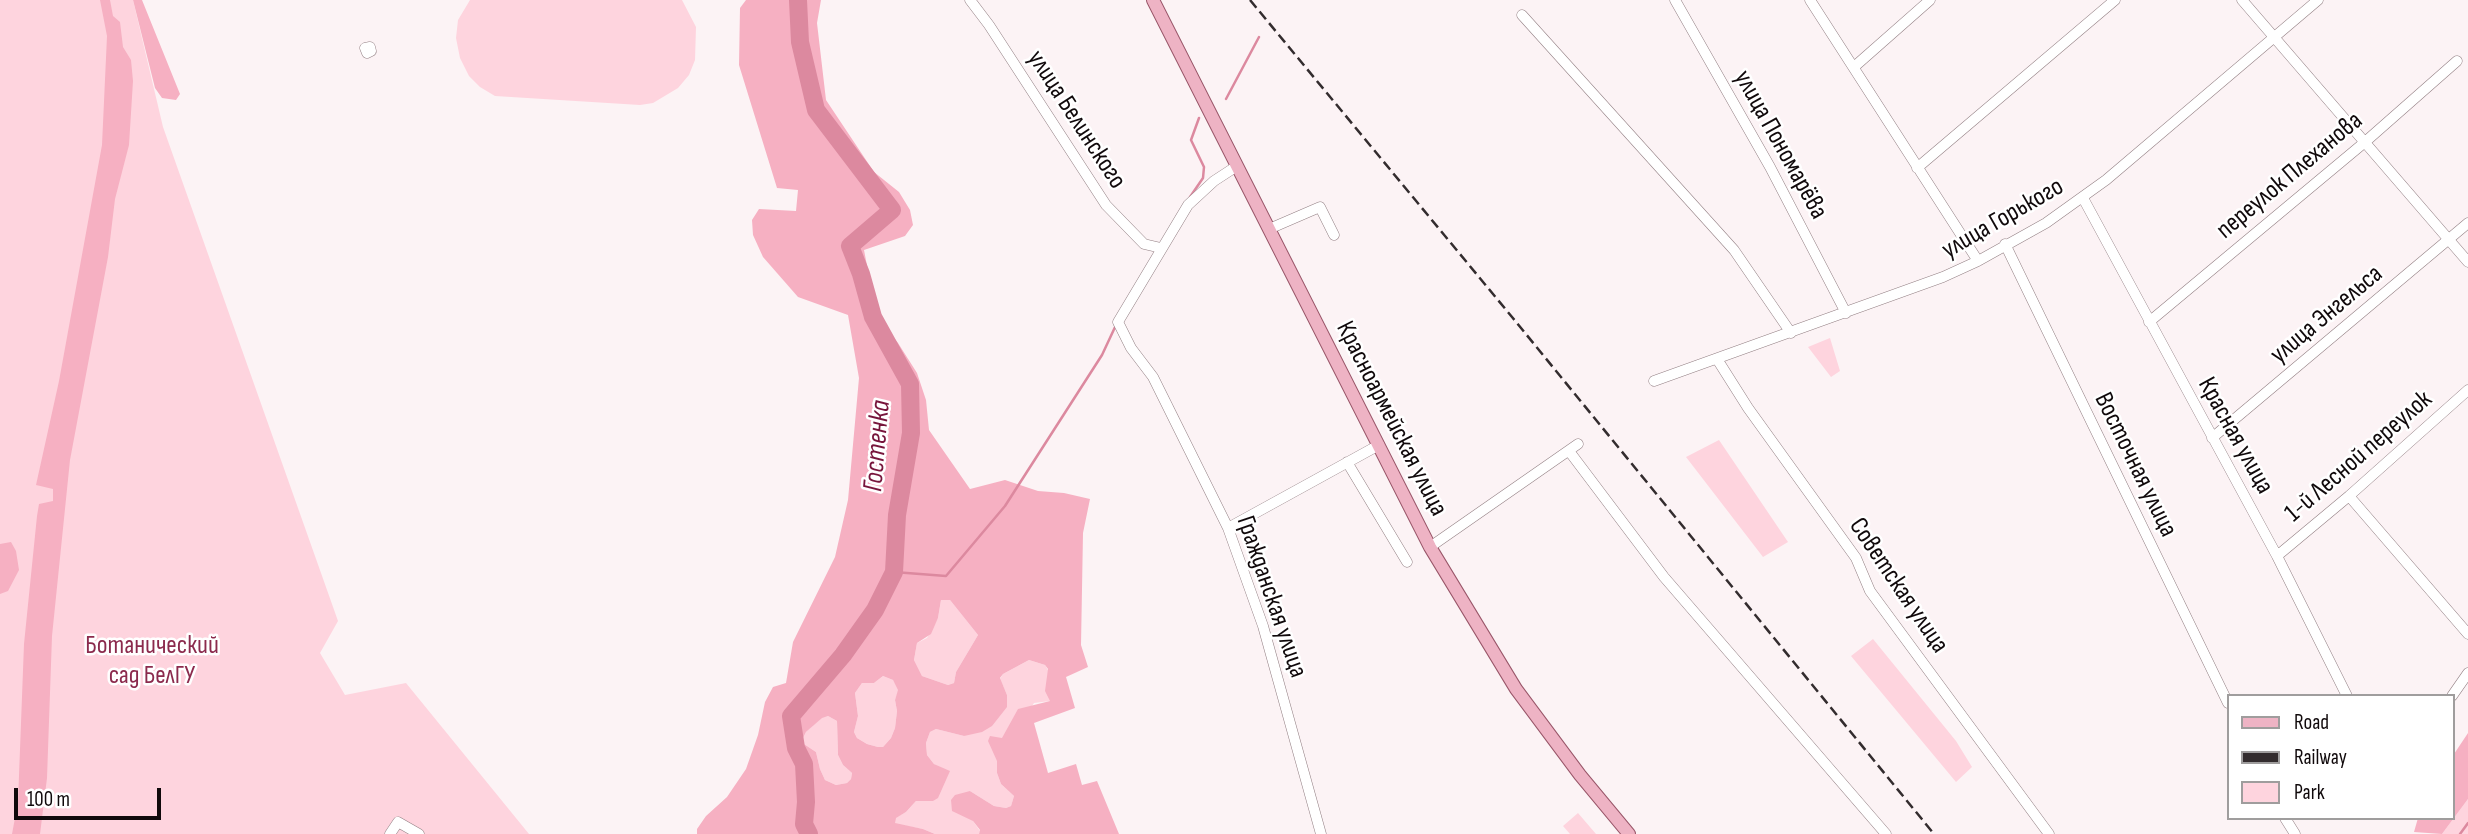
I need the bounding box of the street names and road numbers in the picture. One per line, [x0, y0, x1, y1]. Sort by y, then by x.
street label: улица Белинского [1020, 45, 1132, 195]
street label: улица Пономарёва [1726, 65, 1834, 225]
street label: переулок Плеханова [2211, 106, 2369, 246]
street label: улица Горького [1937, 172, 2069, 266]
street label: улица Энгельса [2265, 259, 2389, 371]
street label: Красноармейская улица [1328, 316, 1454, 522]
street label: Красная улица [2190, 372, 2280, 500]
street label: 1-й Лесной переулок [2279, 385, 2439, 529]
street label: Восточная улица [2087, 388, 2183, 542]
street label: Гражданская улица [1229, 512, 1313, 682]
street label: Советская улица [1841, 512, 1955, 660]

